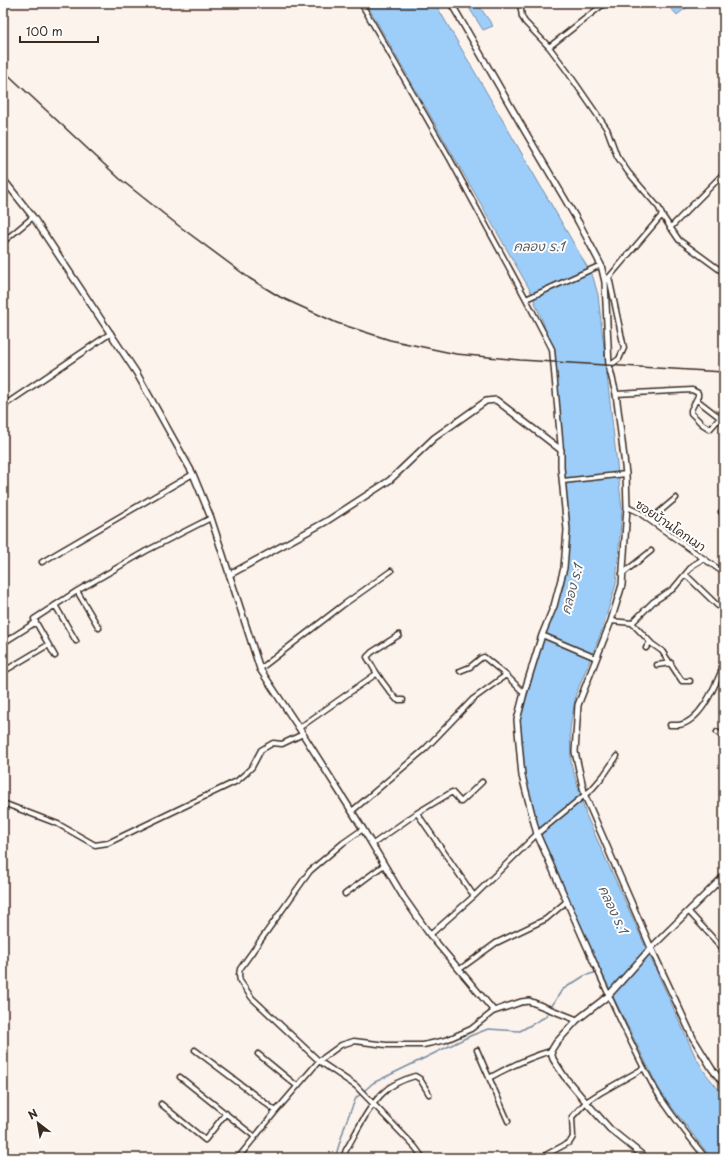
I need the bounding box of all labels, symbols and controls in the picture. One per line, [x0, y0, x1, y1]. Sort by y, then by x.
scale bar [20, 18, 98, 44]
text: 100 m [26, 22, 63, 40]
water label: คลอง ร.1 [513, 236, 567, 255]
street label: ซอยบ้านโคกเมา [632, 495, 710, 555]
water label: คลอง ร.1 [555, 560, 587, 616]
water label: คลอง ร.1 [595, 882, 634, 938]
north arrow [18, 1103, 58, 1143]
text: N [24, 1104, 41, 1124]

